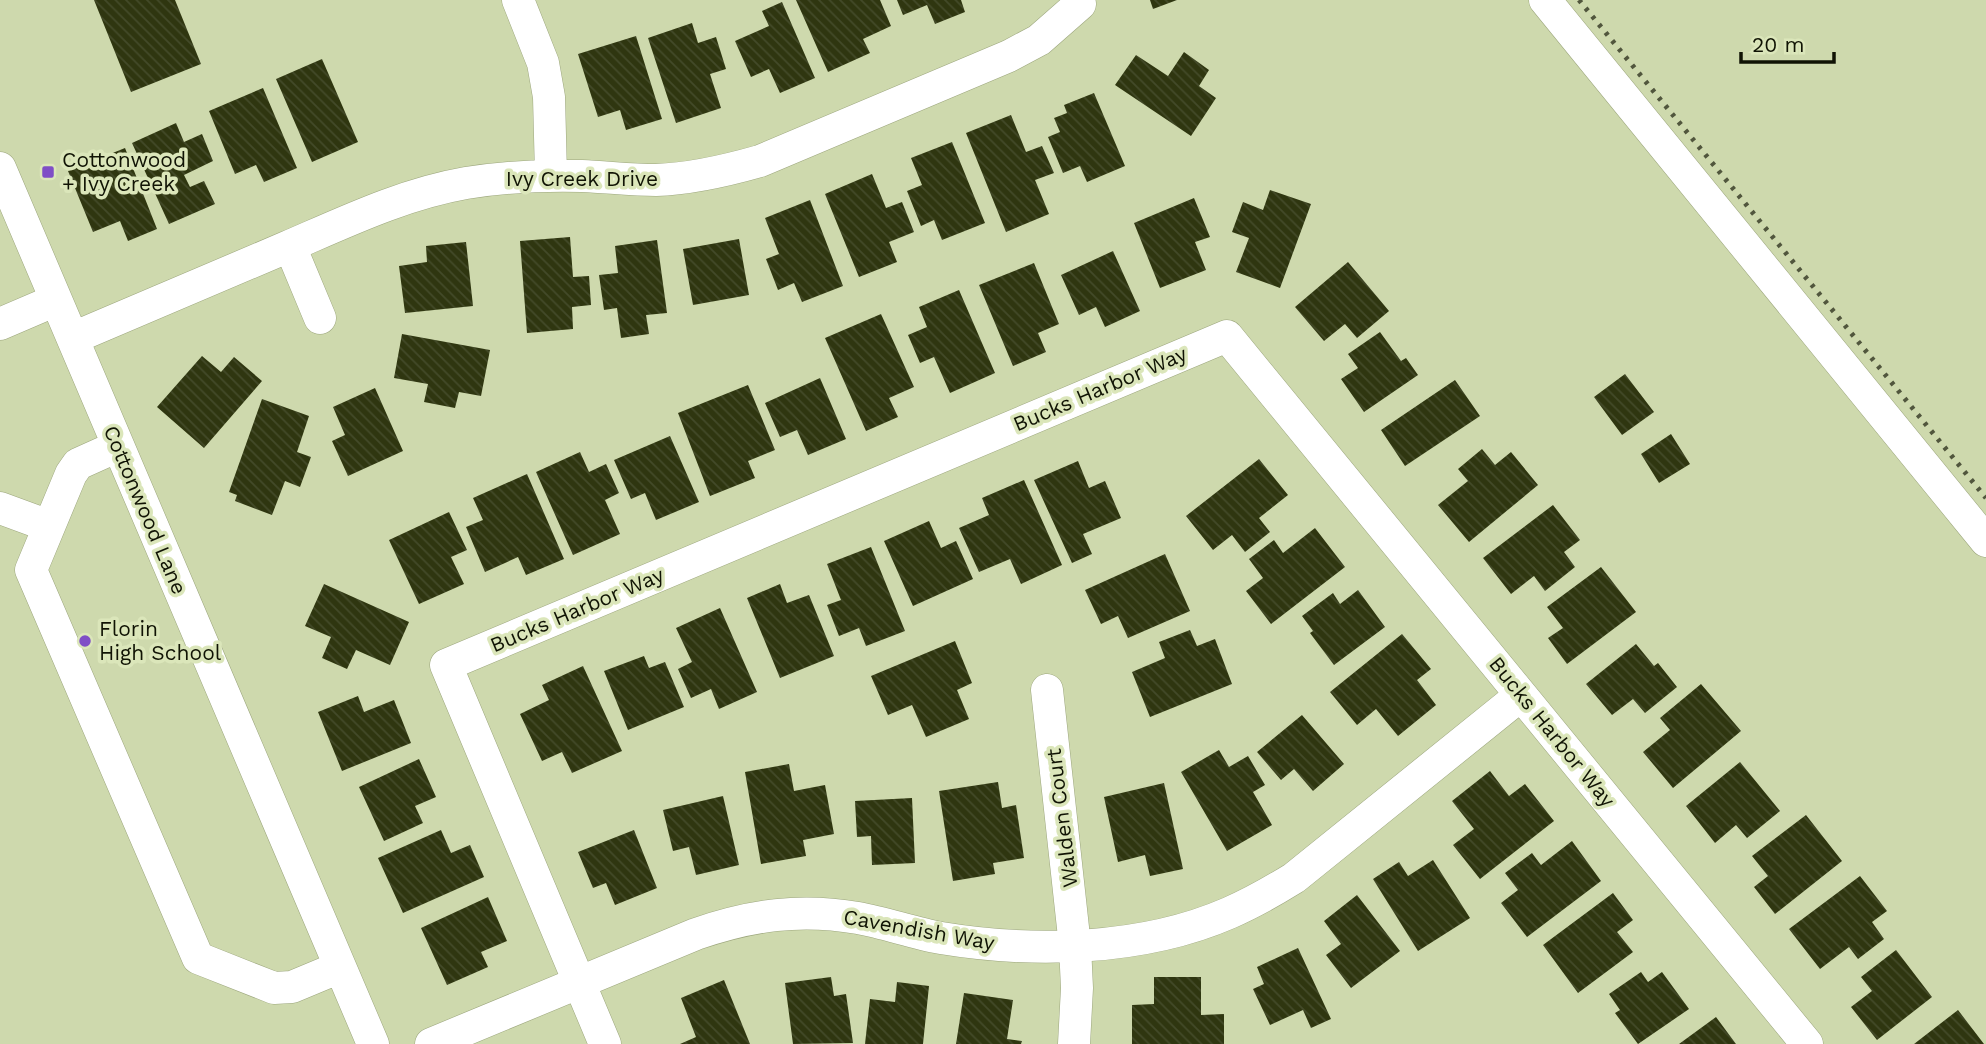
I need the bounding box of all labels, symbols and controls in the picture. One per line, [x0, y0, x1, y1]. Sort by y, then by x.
scale bar [1741, 21, 1834, 65]
text: 20 m [1752, 32, 1804, 57]
place label: Cottonwood + Ivy Creek [62, 147, 186, 196]
marker: Cottonwood + Ivy Creek [40, 164, 56, 180]
street label: Ivy Creek Drive [506, 166, 658, 191]
street label: Bucks Harbor Way [1009, 341, 1190, 436]
street label: Cottonwood Lane [99, 422, 192, 598]
street label: Bucks Harbor Way [486, 562, 667, 657]
place label: Florin High School [99, 616, 222, 665]
marker: Florin High School [77, 633, 93, 649]
street label: Bucks Harbor Way [1484, 652, 1621, 812]
street label: Walden Court [1041, 747, 1082, 889]
street label: Cavendish Way [842, 904, 997, 955]

